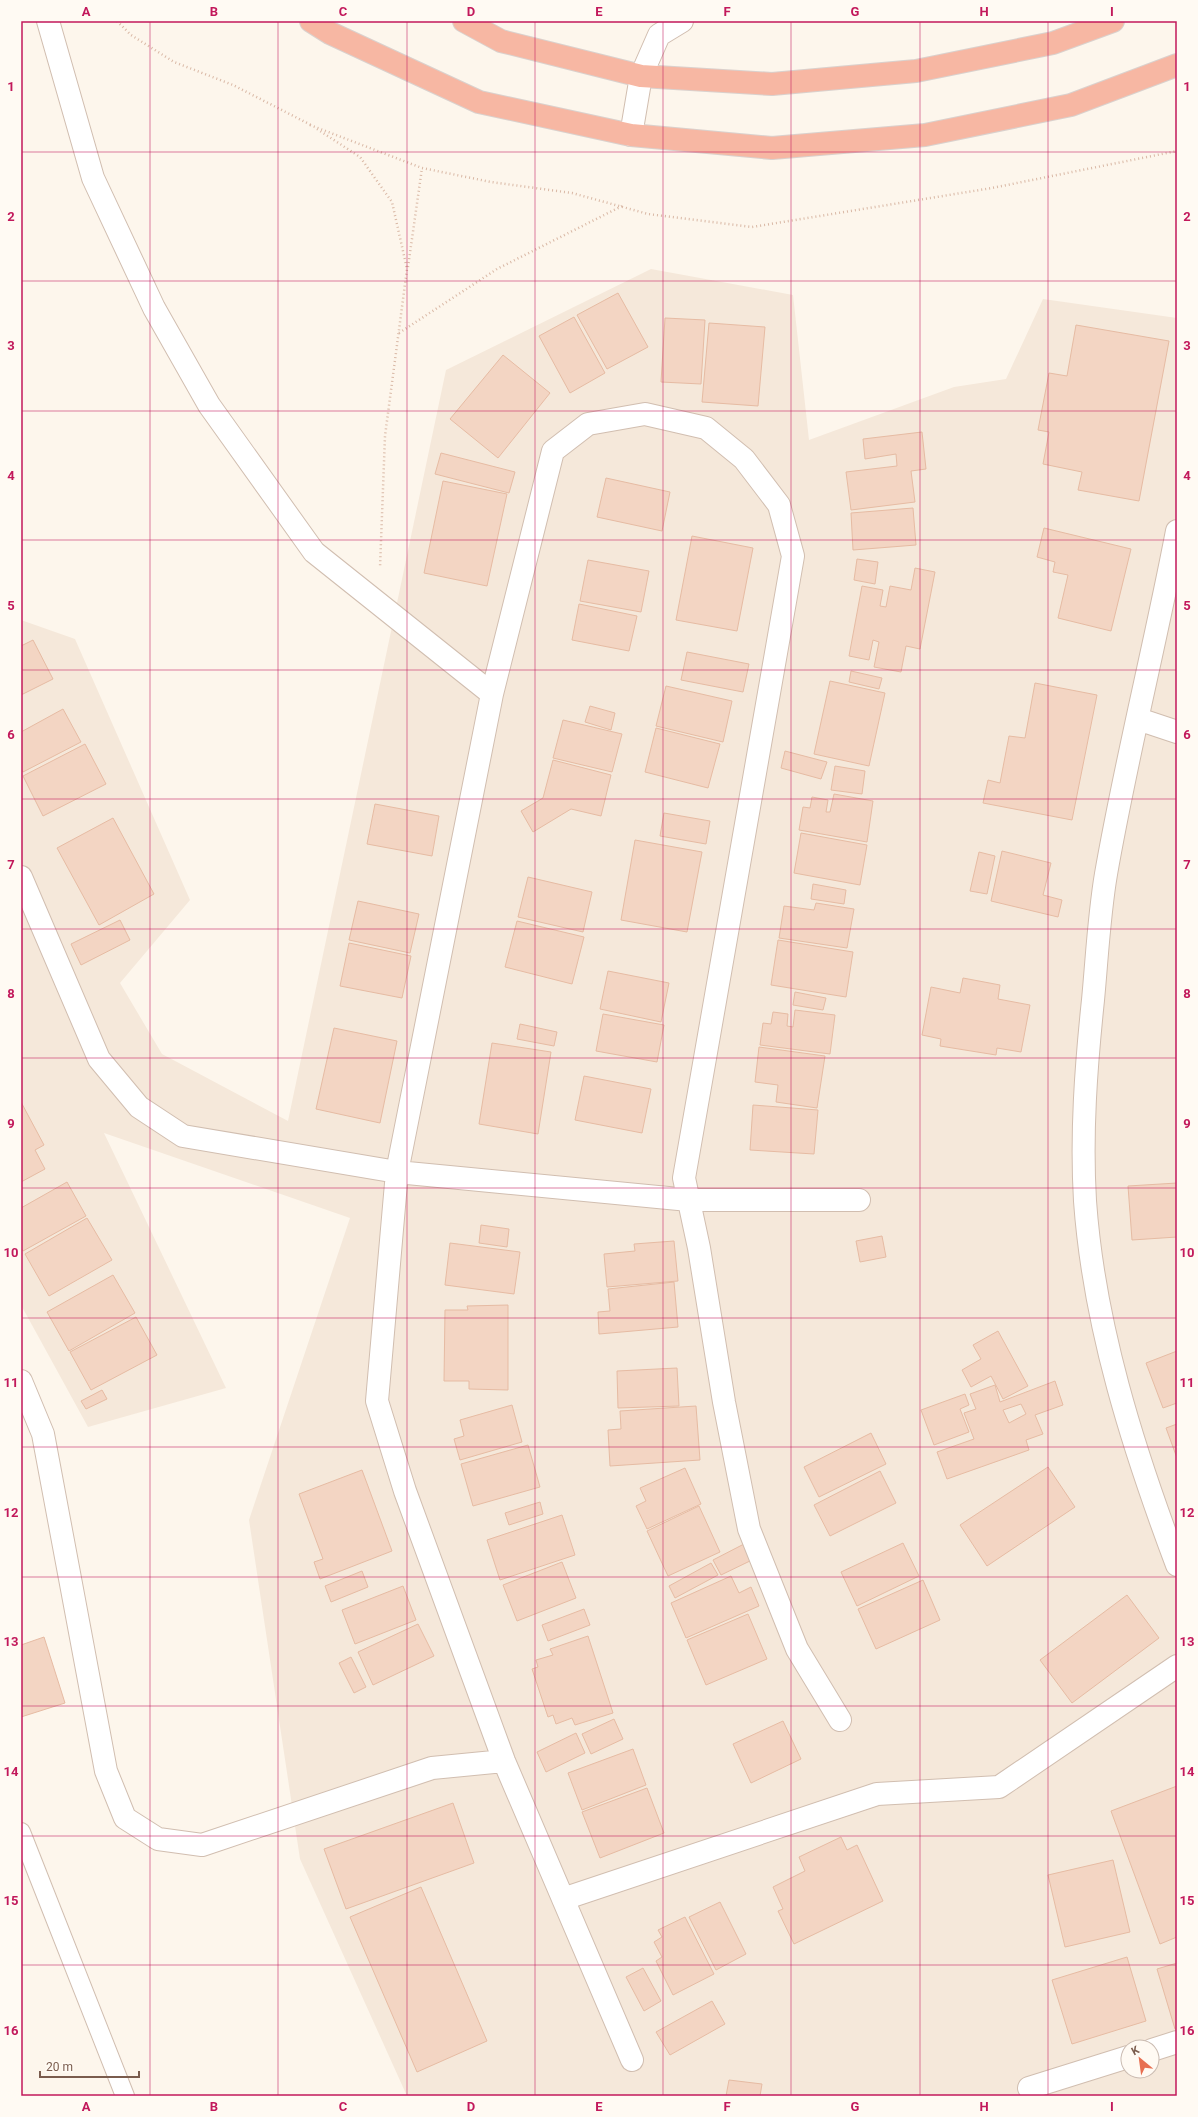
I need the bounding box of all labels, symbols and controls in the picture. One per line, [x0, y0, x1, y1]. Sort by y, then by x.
text: A [82, 4, 91, 19]
text: B [210, 4, 218, 19]
text: C [339, 4, 348, 19]
text: D [467, 4, 475, 19]
text: E [595, 4, 603, 19]
text: F [723, 4, 731, 19]
text: G [851, 4, 860, 19]
text: H [979, 4, 989, 19]
text: I [1110, 4, 1114, 19]
text: 1 [7, 79, 15, 94]
text: 1 [1183, 79, 1191, 94]
text: 2 [7, 209, 15, 224]
text: 2 [1183, 209, 1191, 224]
text: 3 [7, 338, 15, 353]
text: 3 [1183, 338, 1191, 353]
text: 4 [7, 468, 15, 483]
text: 4 [1183, 468, 1191, 483]
text: 5 [7, 598, 15, 613]
text: 5 [1183, 598, 1191, 613]
text: 6 [7, 727, 15, 742]
text: 6 [1183, 727, 1191, 742]
text: 7 [7, 857, 15, 872]
text: 7 [1183, 857, 1191, 872]
text: 8 [7, 986, 15, 1001]
text: 8 [1183, 986, 1191, 1001]
text: 9 [7, 1116, 15, 1131]
text: 9 [1183, 1116, 1191, 1131]
text: 10 [4, 1245, 18, 1260]
text: 10 [1180, 1245, 1194, 1260]
text: 11 [4, 1375, 18, 1390]
text: 11 [1180, 1375, 1194, 1390]
text: 12 [4, 1505, 18, 1520]
text: 12 [1180, 1505, 1194, 1520]
text: 13 [4, 1634, 18, 1649]
text: 13 [1180, 1634, 1194, 1649]
text: 14 [4, 1764, 19, 1779]
text: 14 [1180, 1764, 1195, 1779]
text: 15 [4, 1893, 18, 1908]
text: 15 [1180, 1893, 1194, 1908]
text: 16 [4, 2023, 19, 2038]
text: 16 [1180, 2023, 1195, 2038]
north arrow [1120, 2039, 1160, 2079]
text: K [1129, 2043, 1142, 2058]
scale bar [40, 2053, 139, 2079]
text: 20 m [46, 2060, 73, 2074]
text: A [82, 2099, 91, 2114]
text: B [210, 2099, 218, 2114]
text: C [339, 2099, 348, 2114]
text: D [467, 2099, 475, 2114]
text: E [595, 2099, 603, 2114]
text: F [723, 2099, 731, 2114]
text: G [851, 2099, 860, 2114]
text: H [979, 2099, 989, 2114]
text: I [1110, 2099, 1114, 2114]

